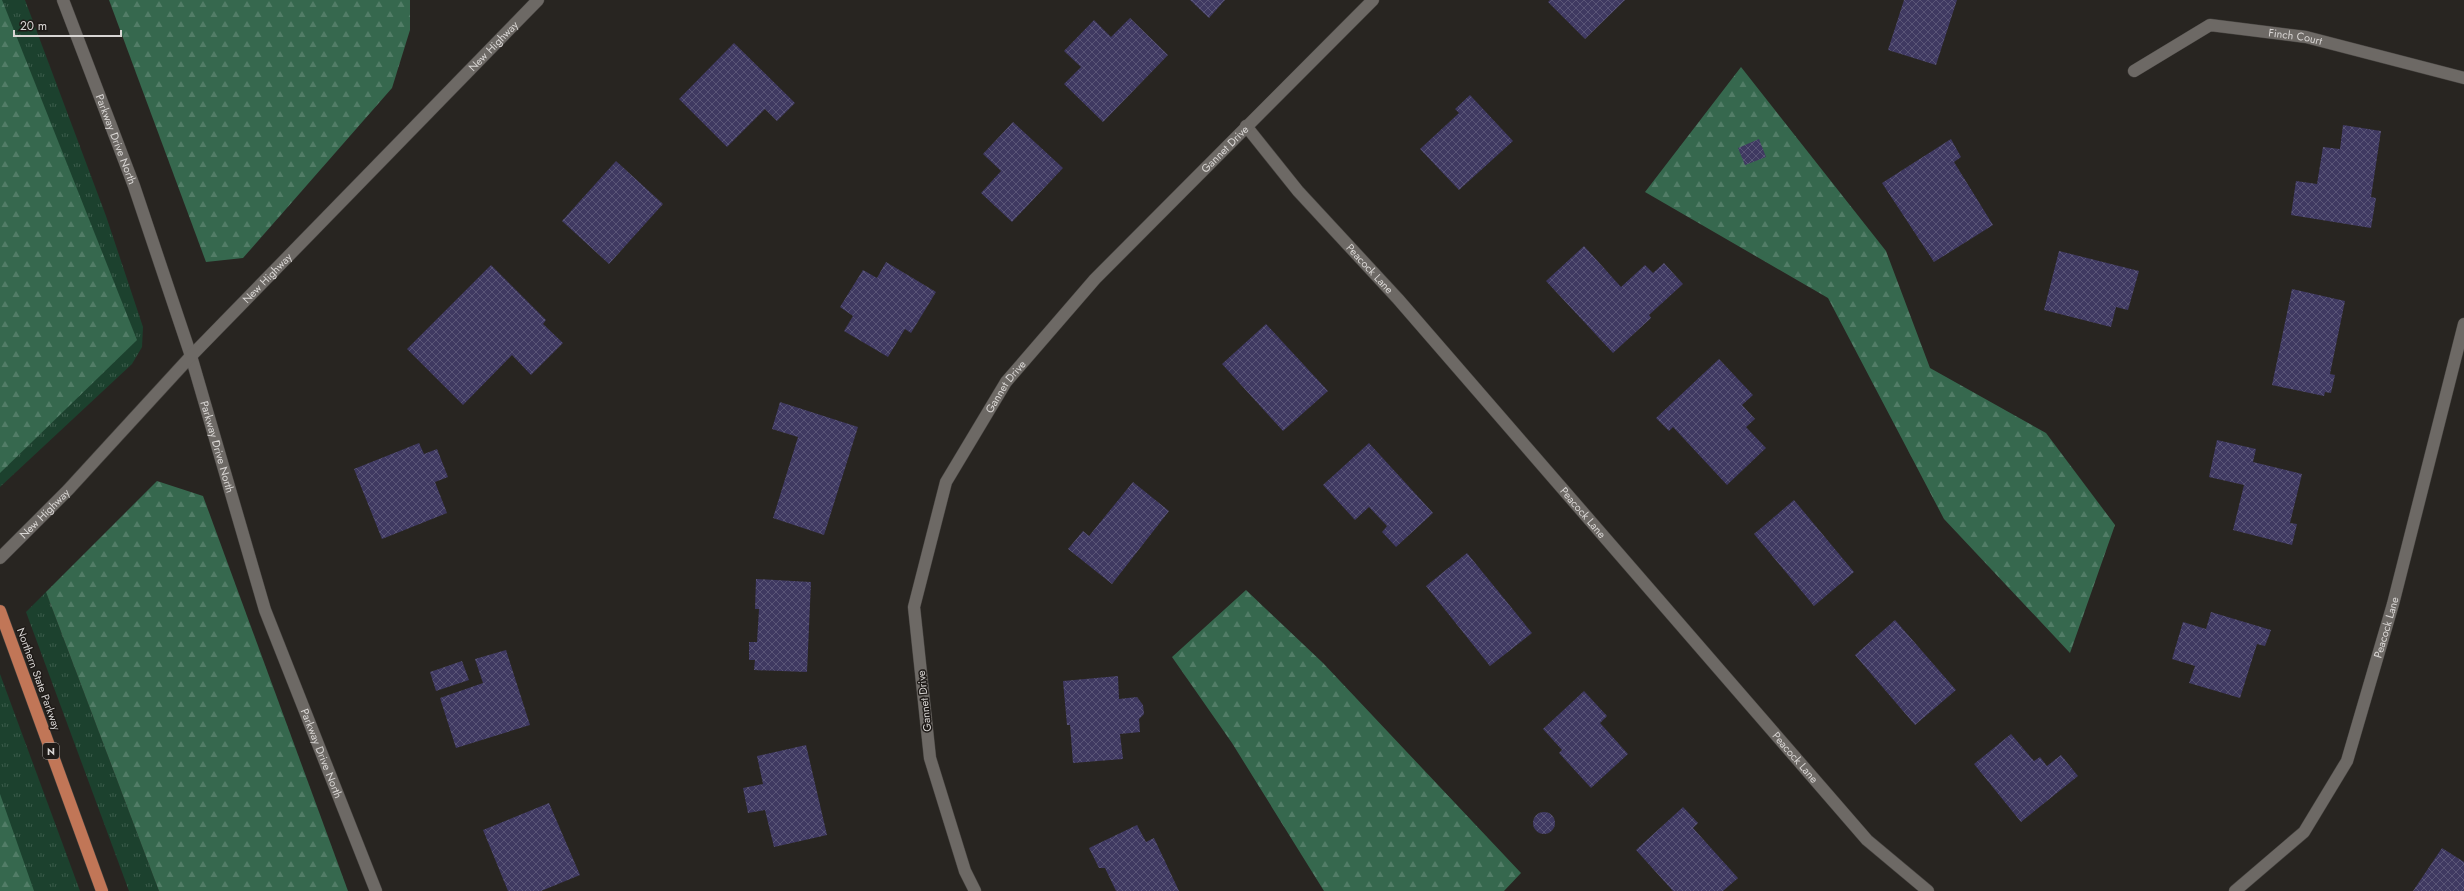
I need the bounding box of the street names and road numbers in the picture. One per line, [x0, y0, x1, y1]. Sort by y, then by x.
street label: New Highway [465, 17, 522, 75]
street label: Finch Court [2268, 24, 2324, 49]
street label: Parkway Drive North [92, 92, 141, 187]
street label: Gannet Drive [1197, 121, 1252, 176]
street label: Peacock Lane [1343, 240, 1397, 297]
street label: New Highway [239, 249, 296, 307]
street label: Gannet Drive [981, 356, 1030, 416]
street label: Parkway Drive North [196, 399, 238, 495]
street label: Peacock Lane [1556, 483, 1610, 542]
street label: New Highway [16, 485, 73, 542]
street label: Peacock Lane [2370, 595, 2403, 660]
street label: Northern State Parkway [13, 625, 65, 733]
street label: Gannet Drive [913, 669, 935, 732]
street label: Parkway Drive North [297, 706, 347, 801]
street label: Peacock Lane [1769, 728, 1822, 787]
road number: N [43, 743, 59, 759]

